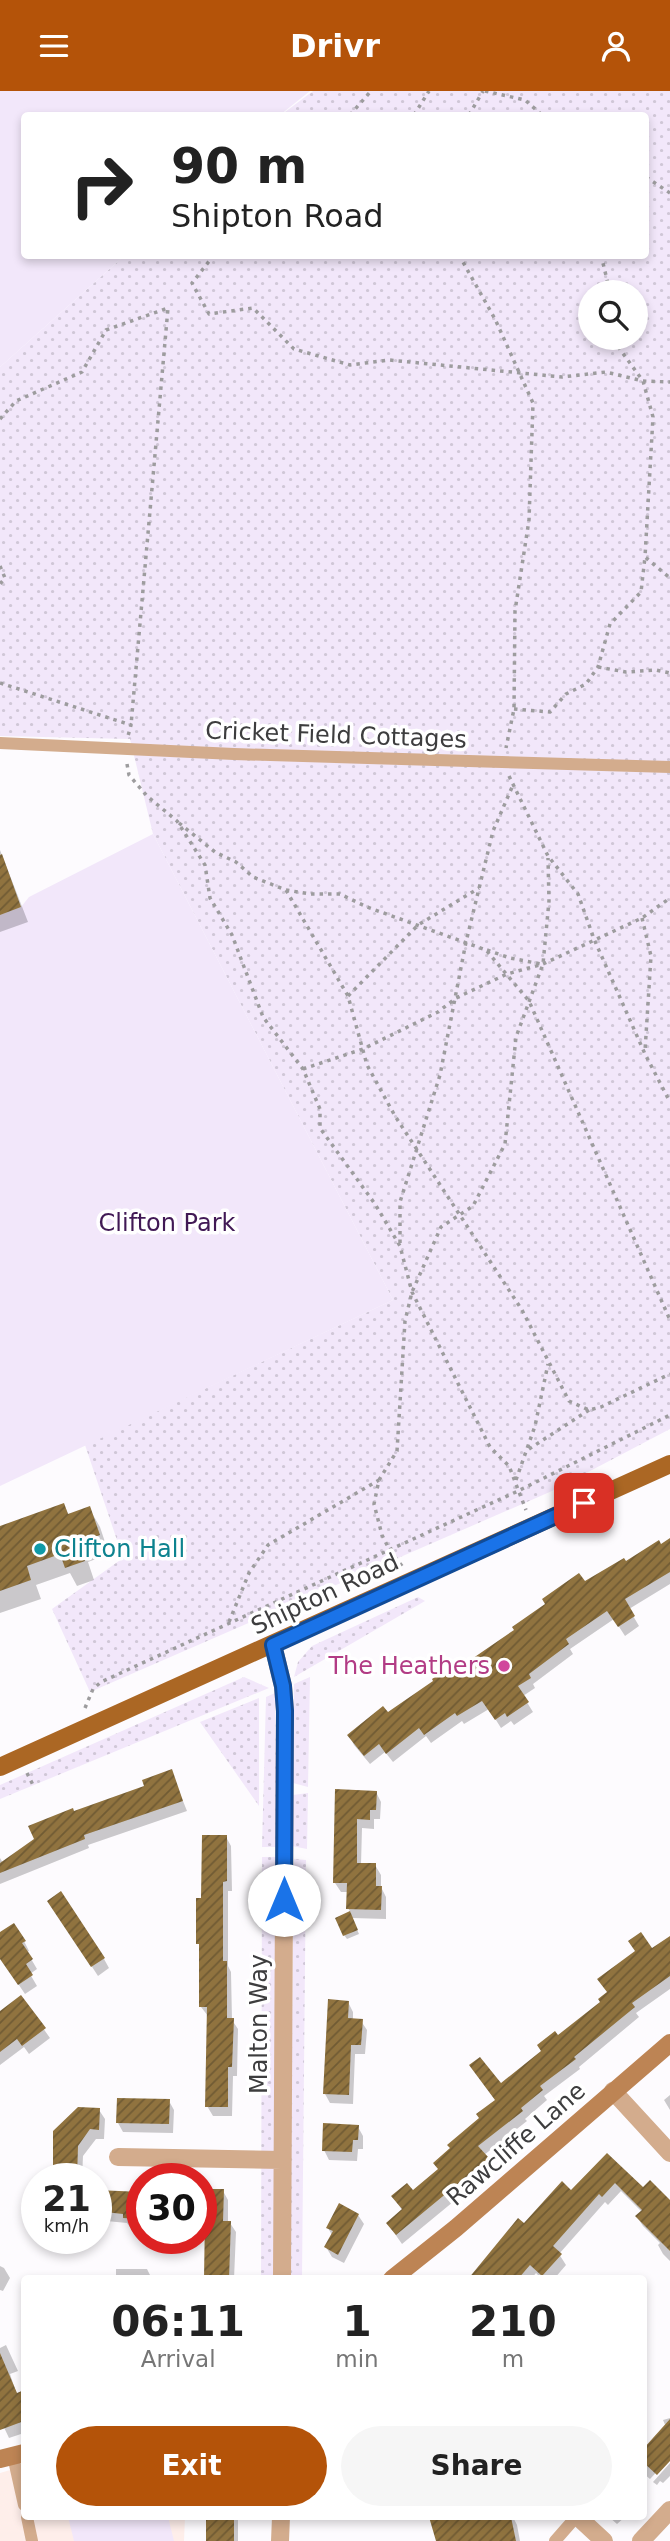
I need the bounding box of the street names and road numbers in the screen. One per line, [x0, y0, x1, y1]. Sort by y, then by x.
street label: Cricket Field Cottages [205, 716, 467, 754]
street label: Shipton Road [247, 1548, 403, 1640]
street label: Malton Way [245, 1954, 273, 2094]
street label: Rawcliffe Lane [441, 2076, 591, 2212]

